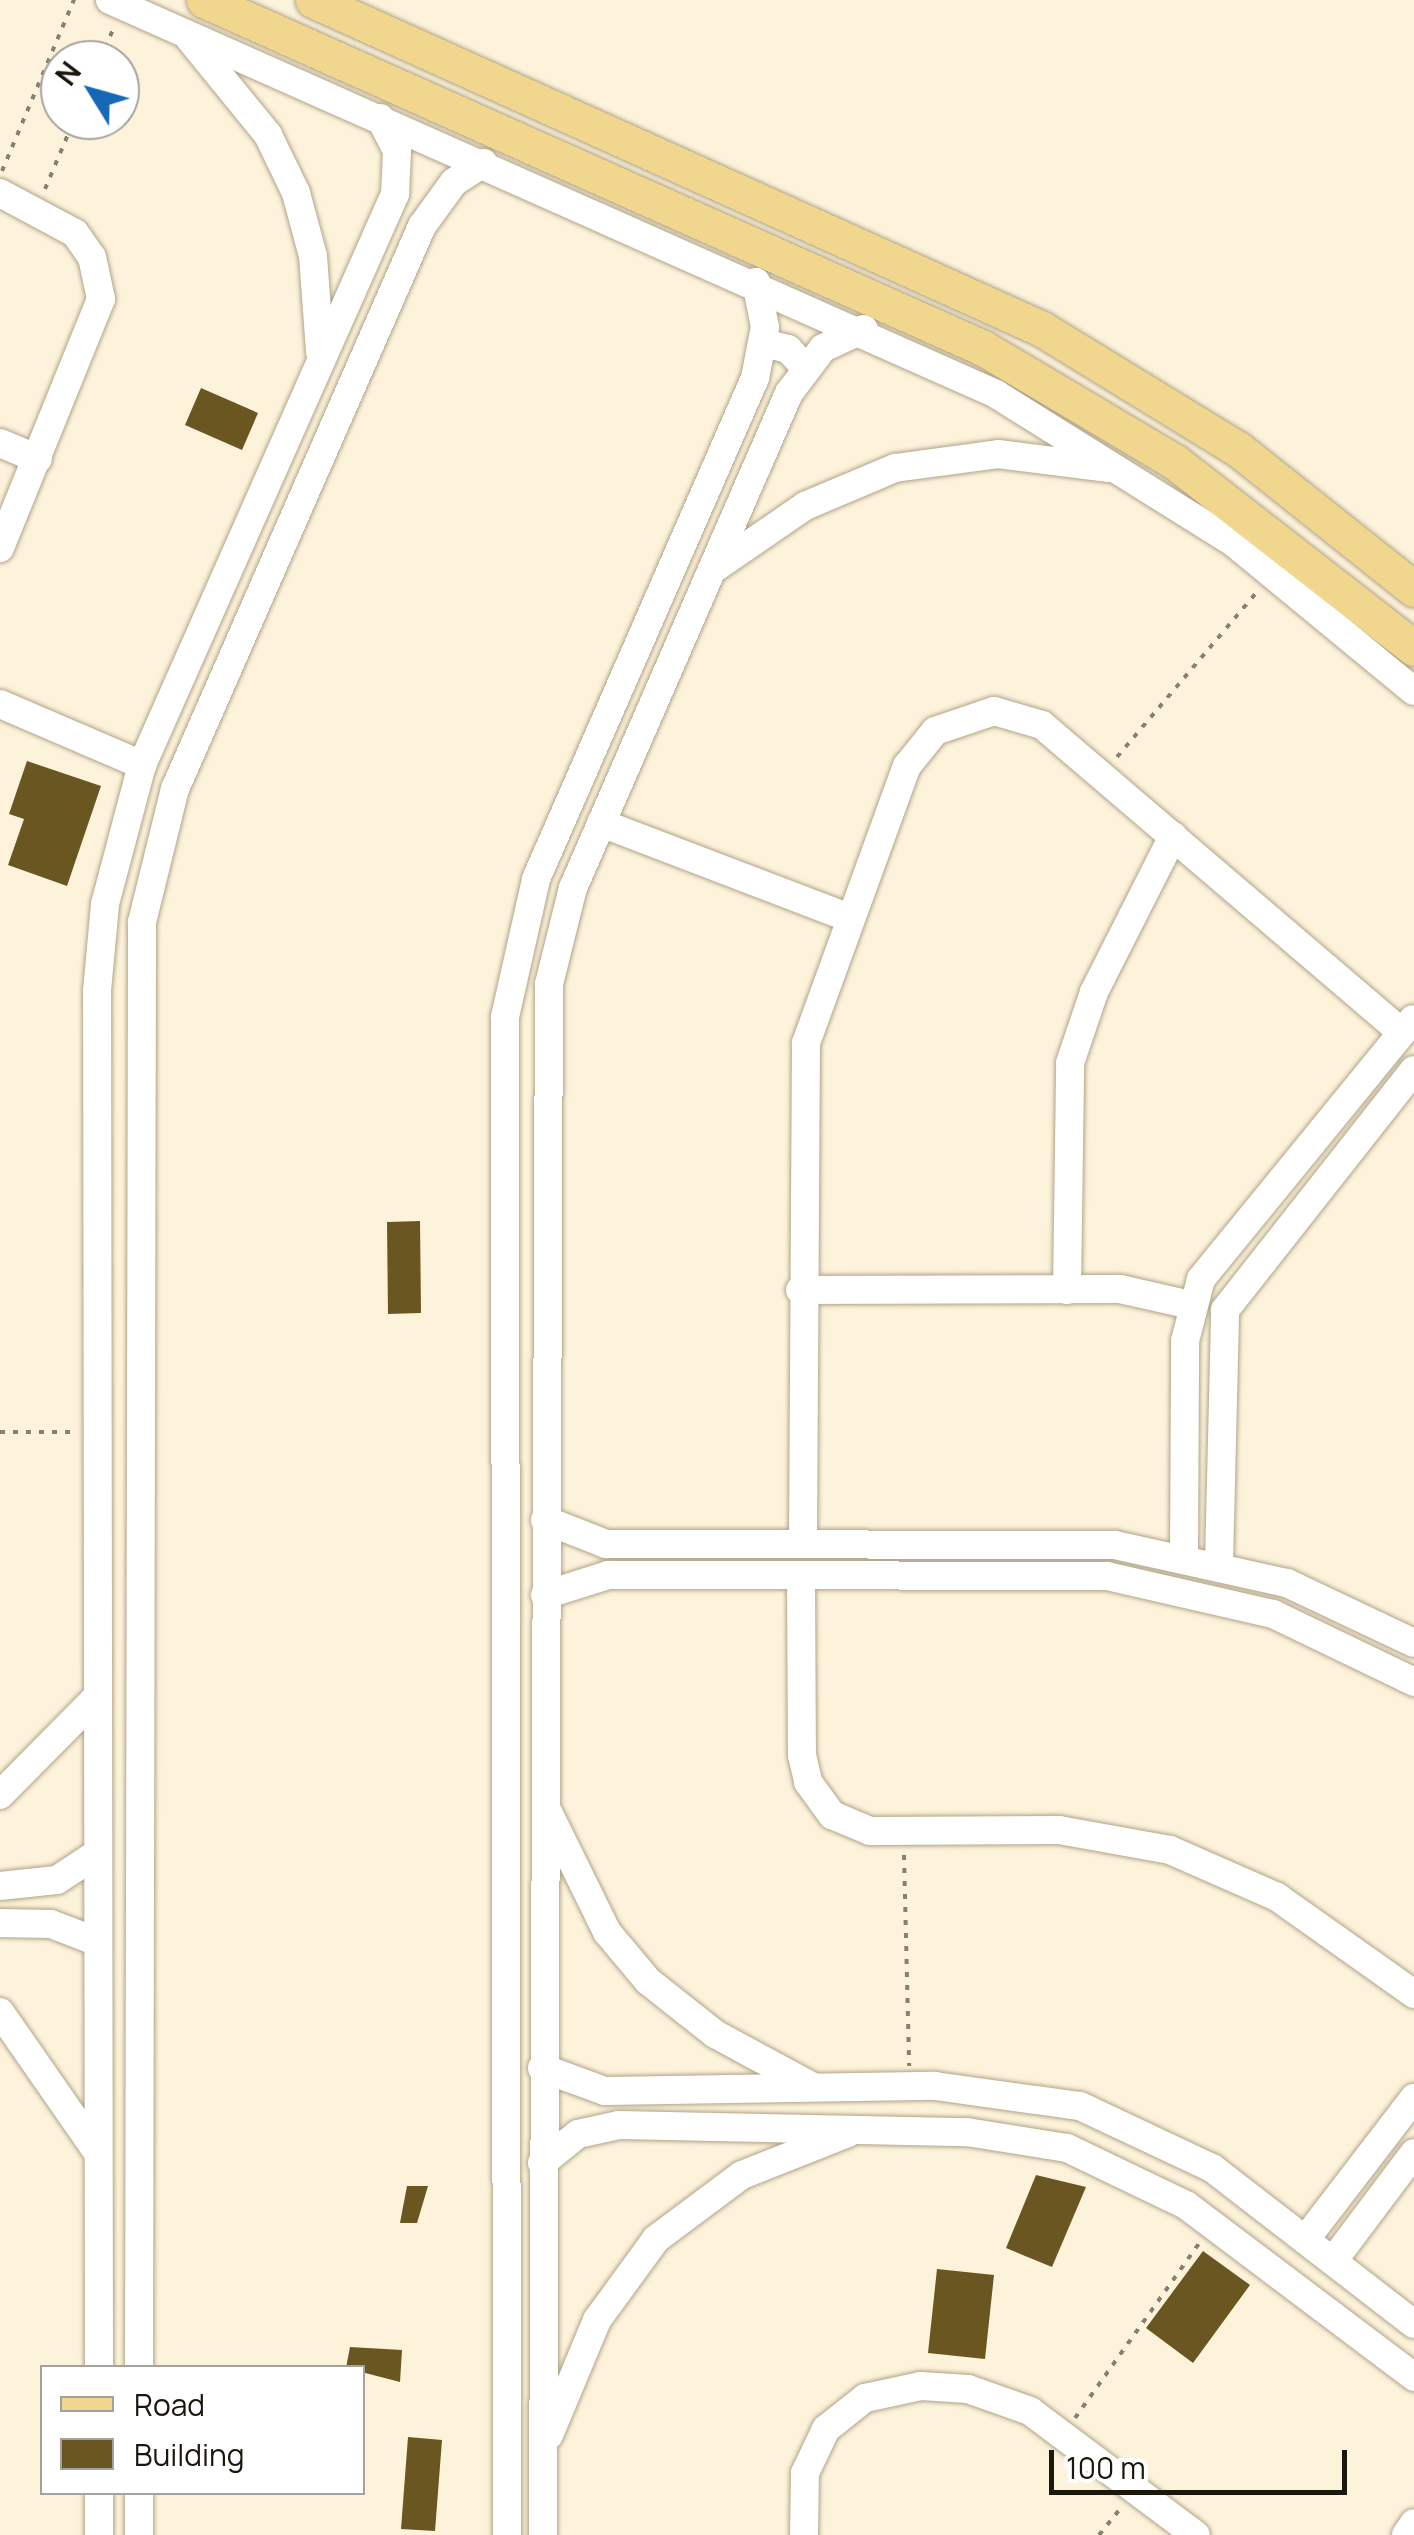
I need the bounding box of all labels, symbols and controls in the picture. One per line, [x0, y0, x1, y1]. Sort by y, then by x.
north arrow [40, 40, 140, 140]
text: N [46, 54, 89, 93]
legend [40, 2365, 365, 2495]
text: Road [134, 2384, 205, 2425]
scale bar [1054, 2430, 1352, 2492]
text: Building [134, 2434, 245, 2475]
text: 100 m [1066, 2447, 1146, 2488]

